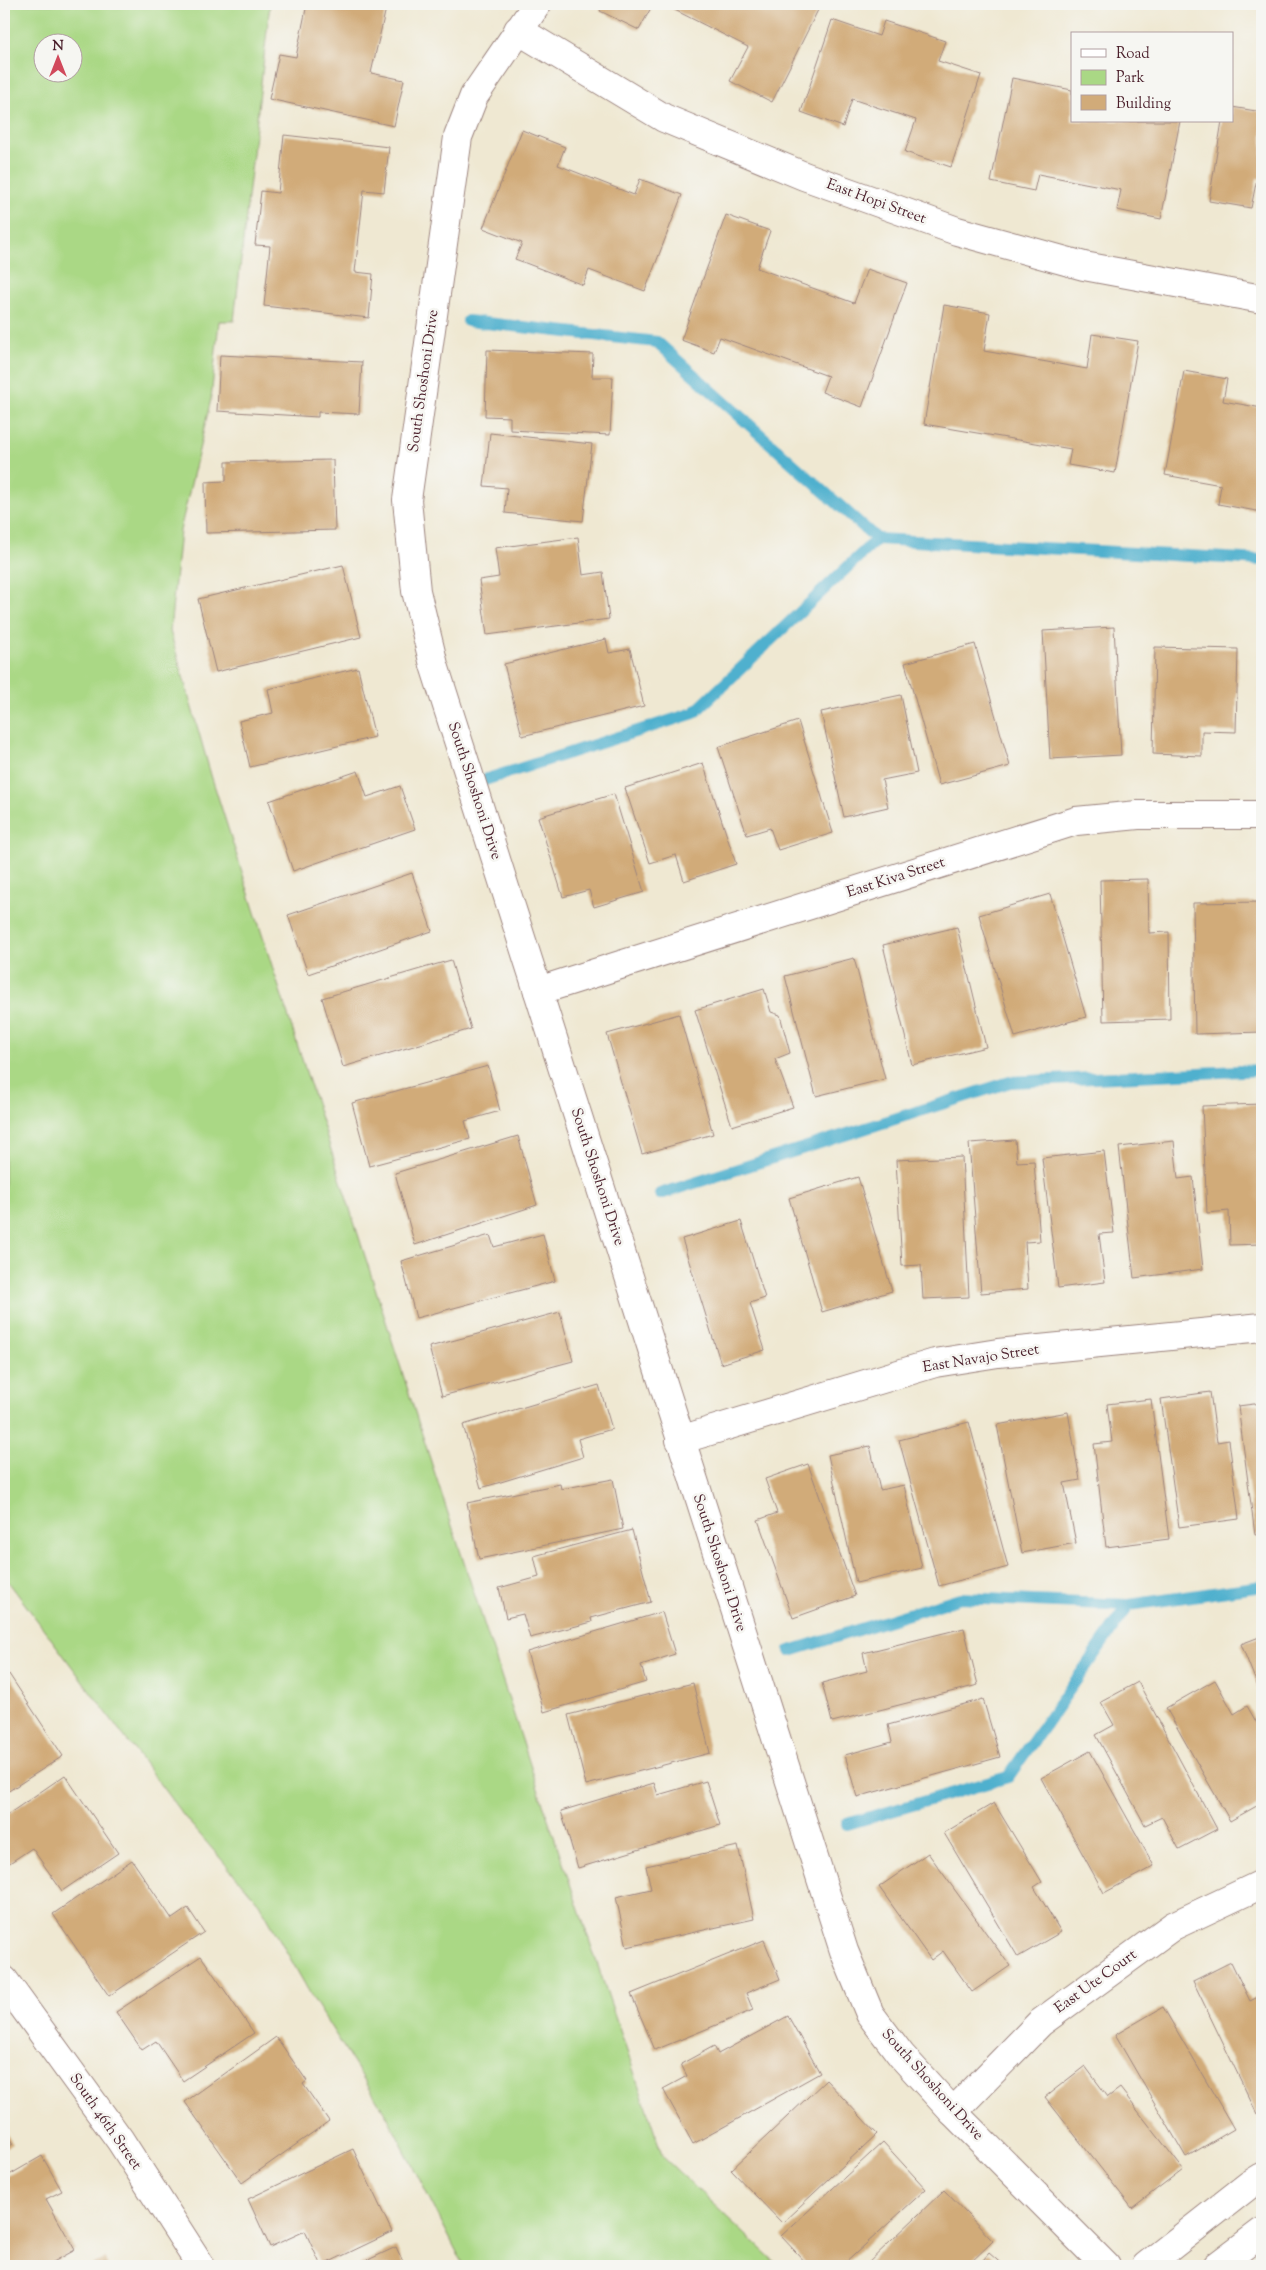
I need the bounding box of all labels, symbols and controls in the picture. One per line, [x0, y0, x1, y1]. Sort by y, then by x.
north arrow [32, 32, 82, 82]
legend [1071, 32, 1234, 122]
text: N [52, 37, 64, 57]
text: Road [1116, 44, 1150, 65]
text: Park [1116, 68, 1145, 89]
text: Building [1116, 94, 1171, 115]
street label: East Hopi Street [823, 174, 929, 230]
street label: South Shoshoni Drive [404, 308, 444, 454]
street label: South Shoshoni Drive [442, 719, 506, 863]
street label: East Kiva Street [844, 852, 948, 904]
street label: South Shoshoni Drive [565, 1105, 629, 1249]
street label: East Navajo Street [921, 1339, 1041, 1379]
street label: South Shoshoni Drive [687, 1491, 751, 1635]
street label: East Ute Court [1051, 1945, 1141, 2019]
street label: South Shoshoni Drive [876, 2025, 988, 2145]
street label: South 46th Street [64, 2069, 146, 2175]

